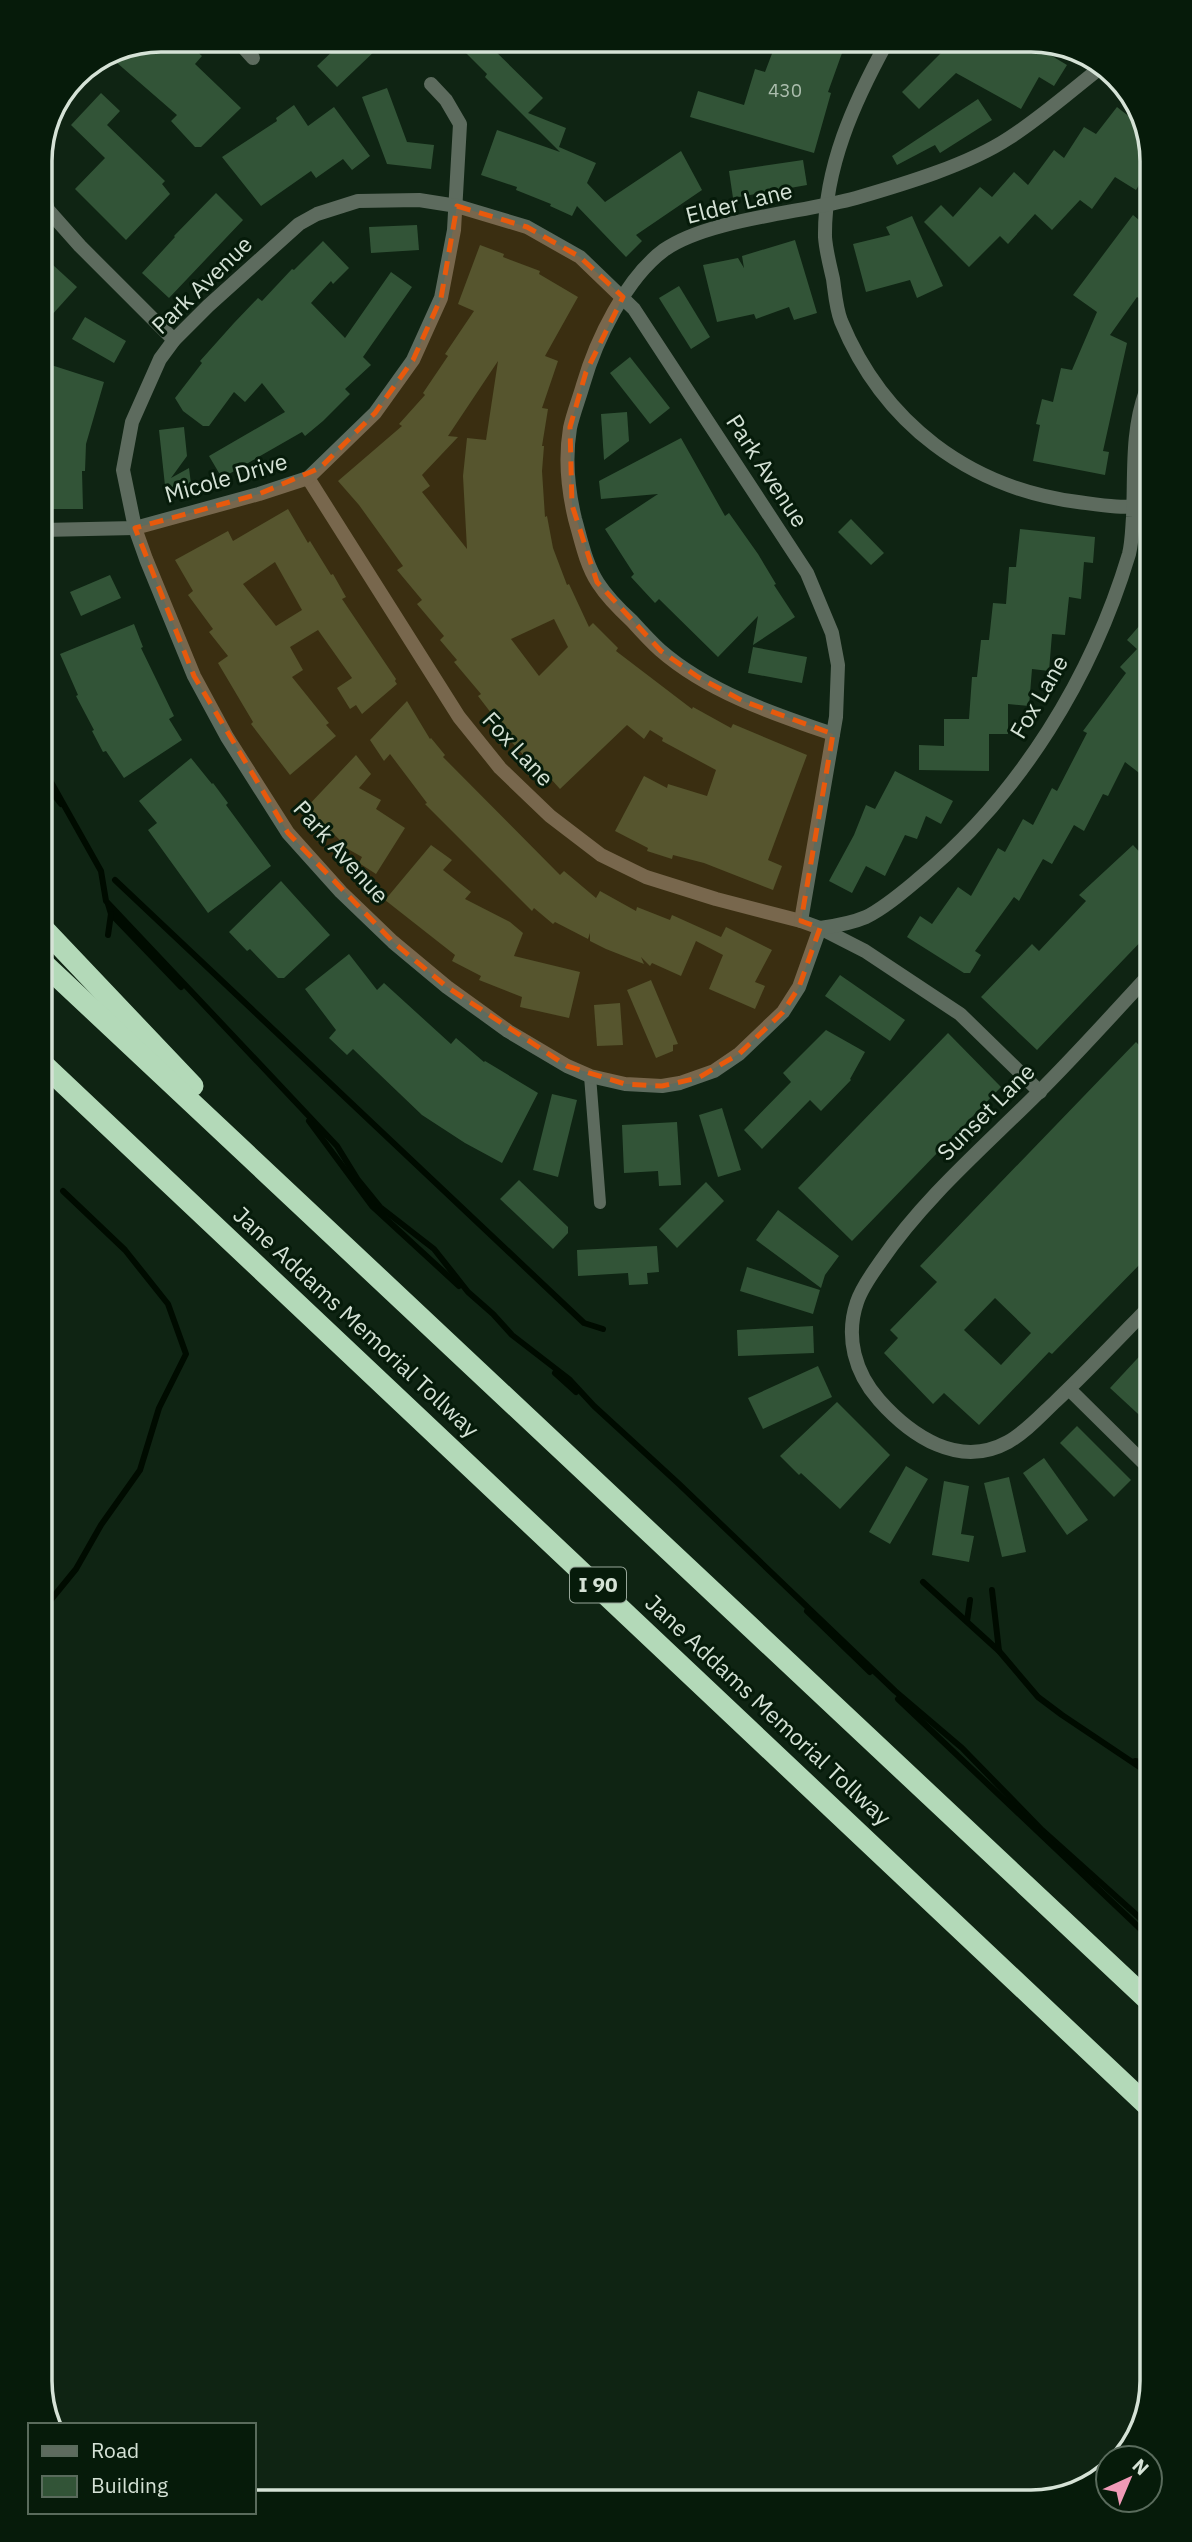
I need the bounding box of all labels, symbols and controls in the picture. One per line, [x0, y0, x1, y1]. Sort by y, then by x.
house number: 430 [768, 78, 802, 102]
street label: Elder Lane [682, 174, 795, 230]
street label: Park Avenue [145, 229, 258, 340]
street label: Park Avenue [720, 408, 815, 533]
street label: Micole Drive [161, 445, 291, 509]
street label: Fox Lane [1002, 649, 1074, 744]
street label: Fox Lane [477, 705, 561, 792]
street label: Park Avenue [288, 793, 396, 909]
street label: Sunset Lane [930, 1056, 1041, 1167]
street label: Jane Addams Memorial Tollway [227, 1199, 486, 1444]
road number: I 90 [570, 1568, 626, 1602]
street label: Jane Addams Memorial Tollway [639, 1587, 898, 1832]
legend [28, 2423, 256, 2514]
text: Road [91, 2436, 139, 2464]
north arrow [1094, 2444, 1164, 2514]
text: N [1128, 2453, 1154, 2480]
text: Building [91, 2471, 168, 2499]

